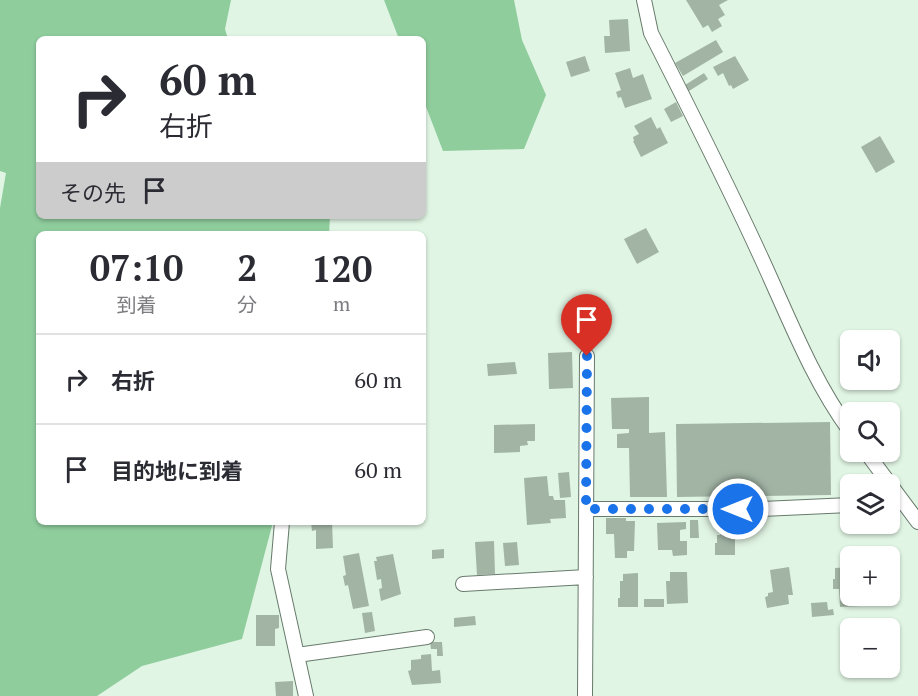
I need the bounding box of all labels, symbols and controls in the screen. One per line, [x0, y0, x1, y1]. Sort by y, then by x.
text: 60 m [159, 51, 257, 107]
icon: right [60, 60, 138, 138]
text: 右折 [159, 108, 213, 144]
icon: arrive [138, 174, 171, 207]
text: その先 [60, 178, 126, 207]
text: 07:10 [90, 244, 183, 291]
text: 2 [237, 244, 258, 291]
text: 120 [311, 245, 372, 292]
text: m [333, 290, 350, 317]
text: 到着 [117, 291, 157, 318]
text: 分 [237, 291, 257, 318]
pin [561, 294, 612, 356]
icon: arrive [570, 303, 603, 336]
map controls [840, 330, 900, 678]
button: sound [840, 330, 900, 390]
icon: right [60, 363, 93, 396]
text: 60 m [354, 365, 402, 394]
text: 右折 [111, 366, 155, 395]
button: search [840, 402, 900, 462]
icon: arrive [60, 453, 93, 486]
text: 60 m [354, 455, 402, 484]
text: 目的地に到着 [111, 456, 243, 485]
button: layers [840, 474, 900, 534]
position arrow [706, 477, 770, 541]
button: + [840, 546, 900, 606]
button: − [840, 618, 900, 678]

